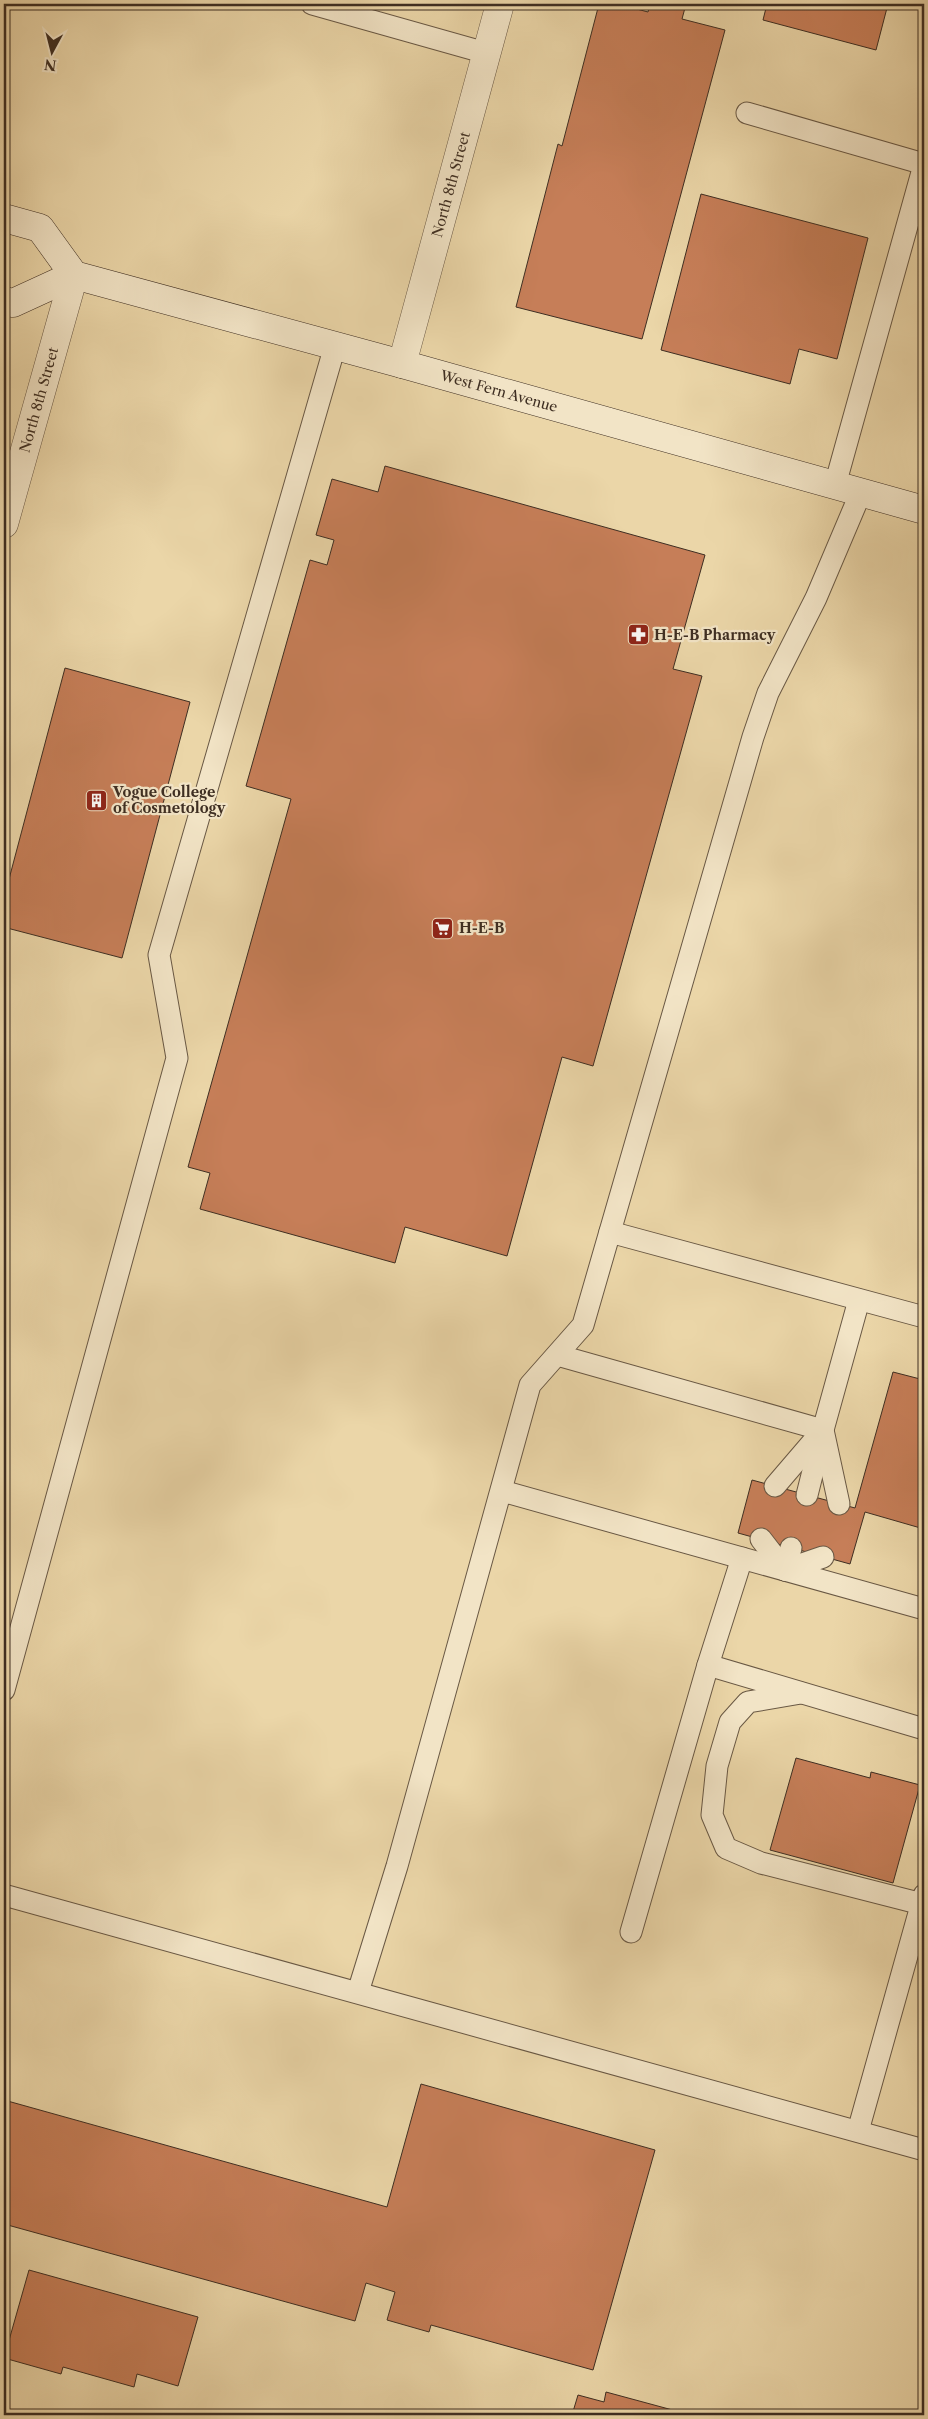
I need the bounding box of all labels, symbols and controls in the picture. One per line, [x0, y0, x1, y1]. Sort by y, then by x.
north arrow [28, 28, 78, 78]
text: N [43, 55, 58, 75]
street label: North 8th Street [428, 130, 474, 239]
street label: North 8th Street [16, 345, 62, 455]
street label: West Fern Avenue [438, 366, 560, 416]
pharmacy icon: H-E-B Pharmacy [626, 623, 650, 647]
place label: H-E-B Pharmacy [654, 626, 776, 644]
place label: Vogue College of Cosmetology [112, 783, 226, 817]
building icon: Vogue College of Cosmetology [85, 788, 109, 812]
supermarket icon: H-E-B [431, 916, 455, 940]
place label: H-E-B [459, 919, 504, 937]

